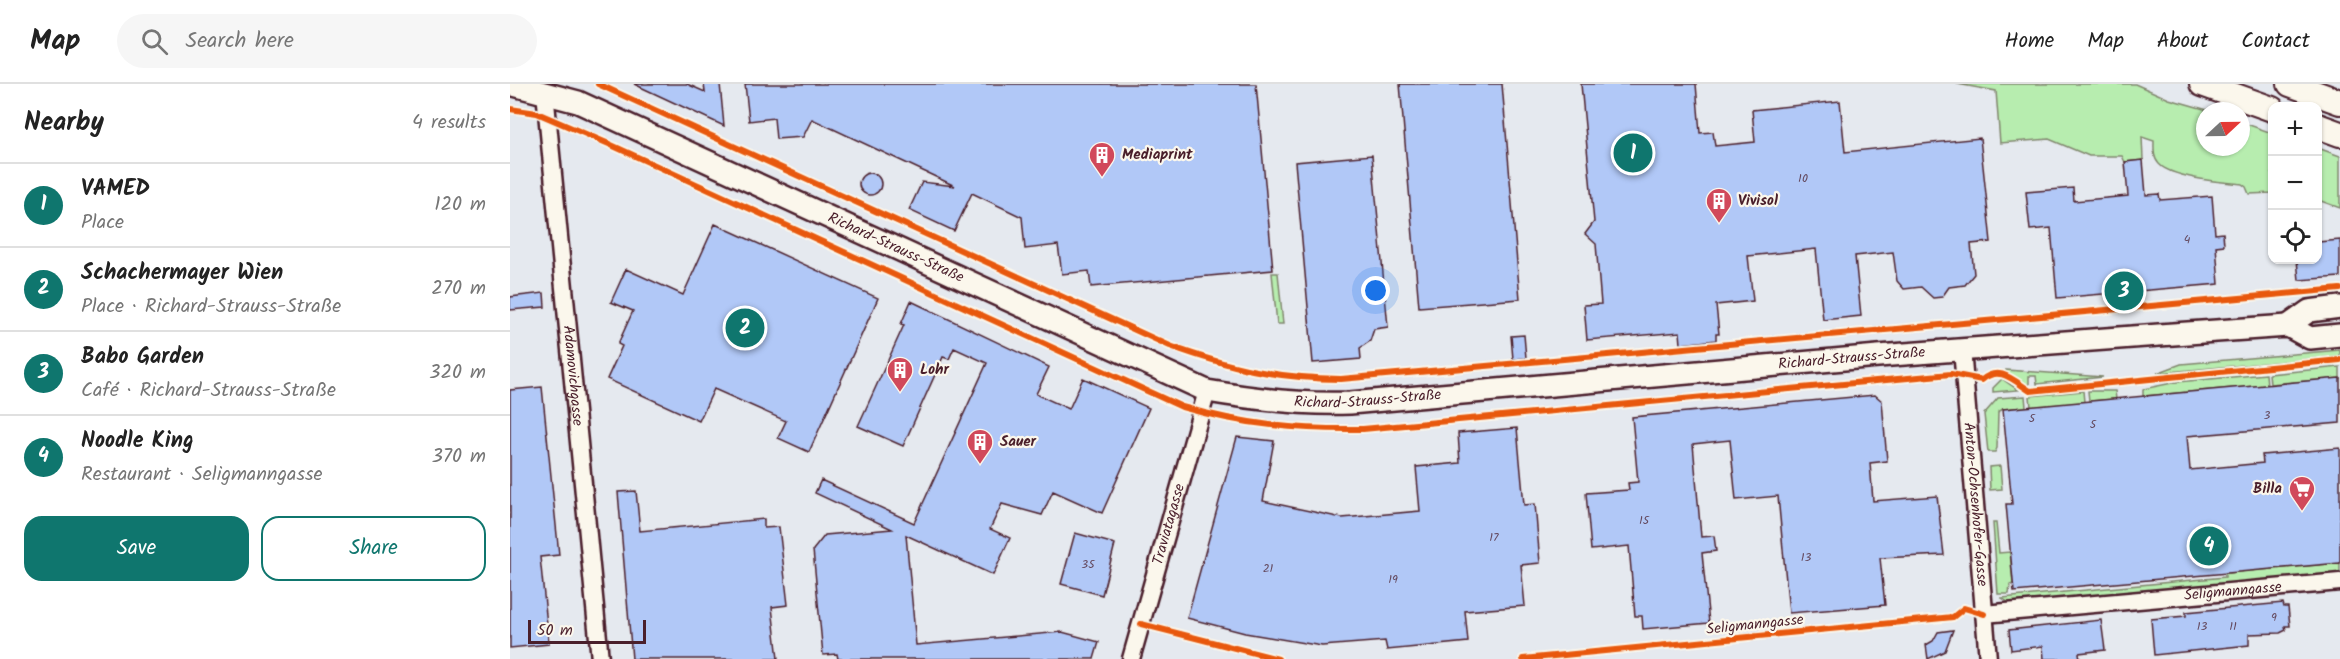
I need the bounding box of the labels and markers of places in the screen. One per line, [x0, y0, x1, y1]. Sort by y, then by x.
pin: 1 [1614, 130, 1652, 176]
building icon: Mediaprint [1087, 140, 1117, 178]
place label: Mediaprint [1122, 143, 1193, 167]
building icon: Vivisol [1704, 186, 1734, 224]
place label: Vivisol [1738, 189, 1778, 213]
pin: 3 [2104, 268, 2144, 314]
pin: 2 [726, 306, 764, 350]
building icon: Lohr [885, 355, 915, 393]
place label: Lohr [920, 358, 949, 382]
building icon: Sauer [965, 427, 995, 465]
place label: Sauer [1000, 430, 1037, 454]
supermarket icon: Billa [2287, 474, 2317, 512]
place label: Billa [2253, 477, 2282, 501]
pin: 4 [2190, 524, 2228, 568]

